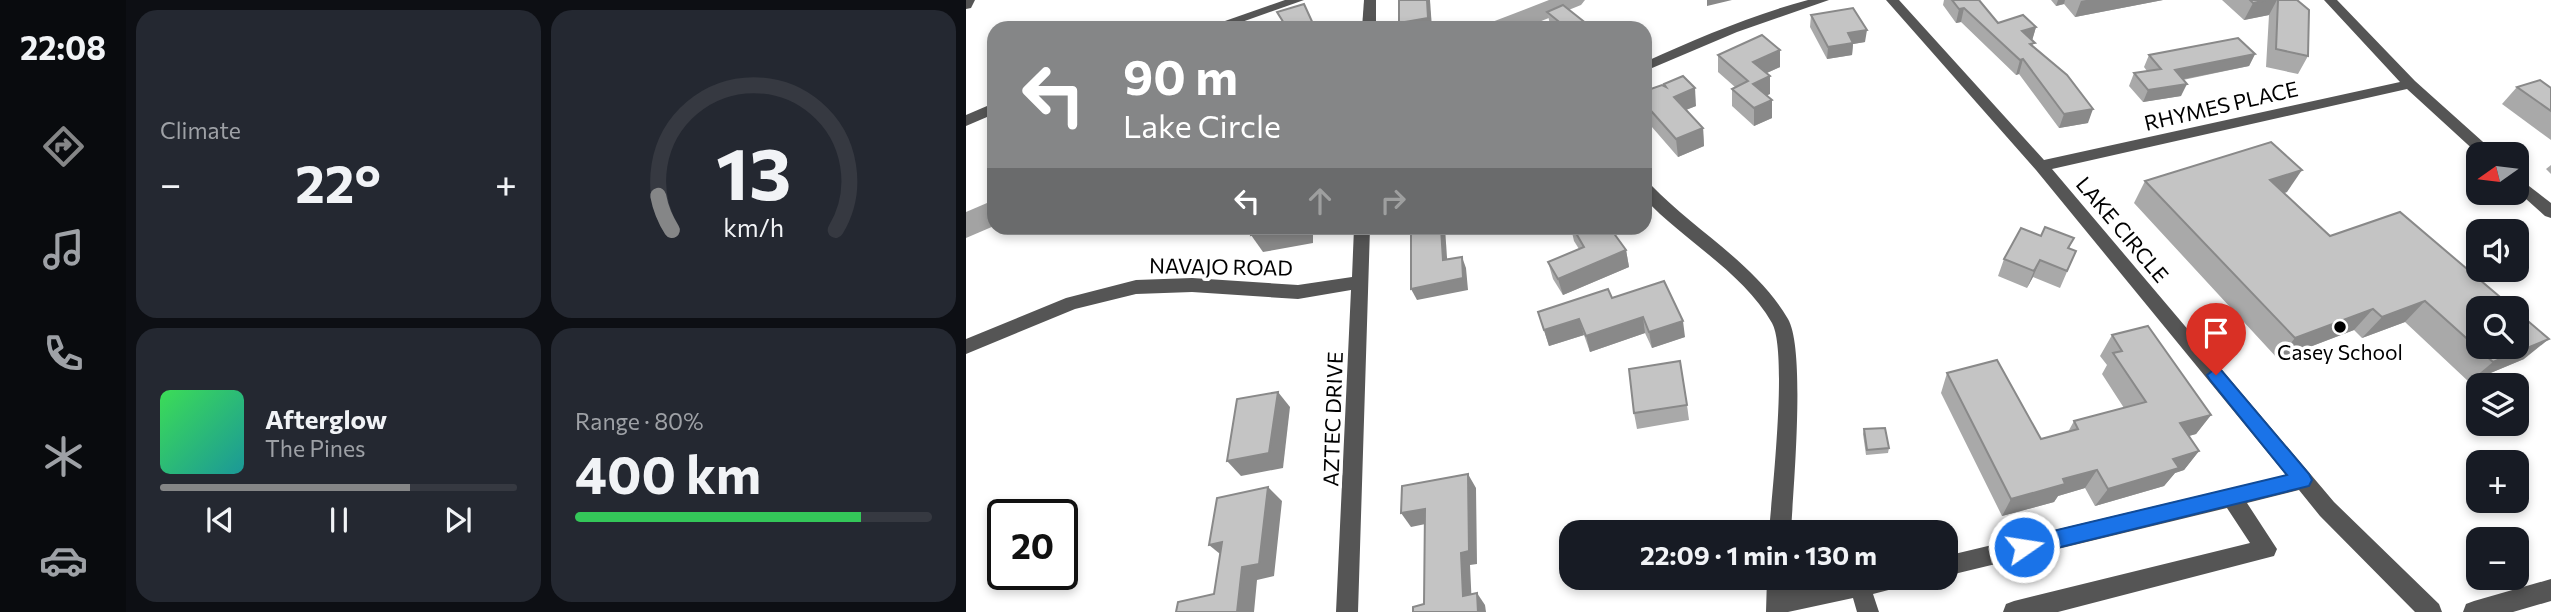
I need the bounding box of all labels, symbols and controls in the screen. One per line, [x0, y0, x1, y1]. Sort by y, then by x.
text: 22:08 [20, 27, 106, 67]
text: 90 m [1123, 45, 1238, 105]
icon: left [1008, 49, 1099, 140]
street label: RHYMES PLACE [2142, 75, 2300, 135]
text: Lake Circle [1123, 105, 1281, 145]
text: Climate [160, 116, 241, 144]
icon: directions [39, 122, 88, 171]
text: 13 [716, 126, 791, 215]
north arrow [2466, 142, 2529, 205]
map controls [2466, 142, 2529, 590]
text: 22° [295, 150, 381, 214]
text: − [160, 159, 182, 206]
text: + [495, 159, 517, 206]
street label: LAKE CIRCLE [2072, 171, 2174, 287]
icon: left [1228, 182, 1266, 220]
icon: ahead [1301, 182, 1339, 220]
icon: right [1374, 182, 1412, 220]
text: km/h [723, 212, 784, 242]
button: sound [2466, 219, 2529, 282]
icon: music [39, 225, 88, 274]
street label: NAVAJO ROAD [1149, 252, 1293, 280]
button: search [2466, 296, 2529, 359]
pin [2186, 303, 2246, 375]
icon: arrive [2197, 314, 2235, 352]
marker: Casey School [2332, 319, 2348, 335]
icon: phone [39, 329, 88, 378]
place label: Casey School [2277, 339, 2403, 364]
street label: AZTEC DRIVE [1317, 351, 1347, 487]
button: layers [2466, 373, 2529, 436]
text: Afterglow [265, 403, 387, 434]
text: Range · 80% [575, 407, 703, 435]
icon: climate [39, 432, 88, 481]
text: The Pines [265, 434, 366, 462]
text: 400 km [575, 441, 761, 505]
button: + [2466, 450, 2529, 513]
speed limit sign: 20 [987, 499, 1078, 590]
icon: previous [201, 501, 239, 539]
icon: pause [320, 501, 358, 539]
icon: next [439, 501, 477, 539]
position arrow [1987, 510, 2061, 584]
button: − [2466, 527, 2529, 590]
icon: car [39, 536, 88, 585]
text: 22:09 · 1 min · 130 m [1640, 539, 1877, 570]

